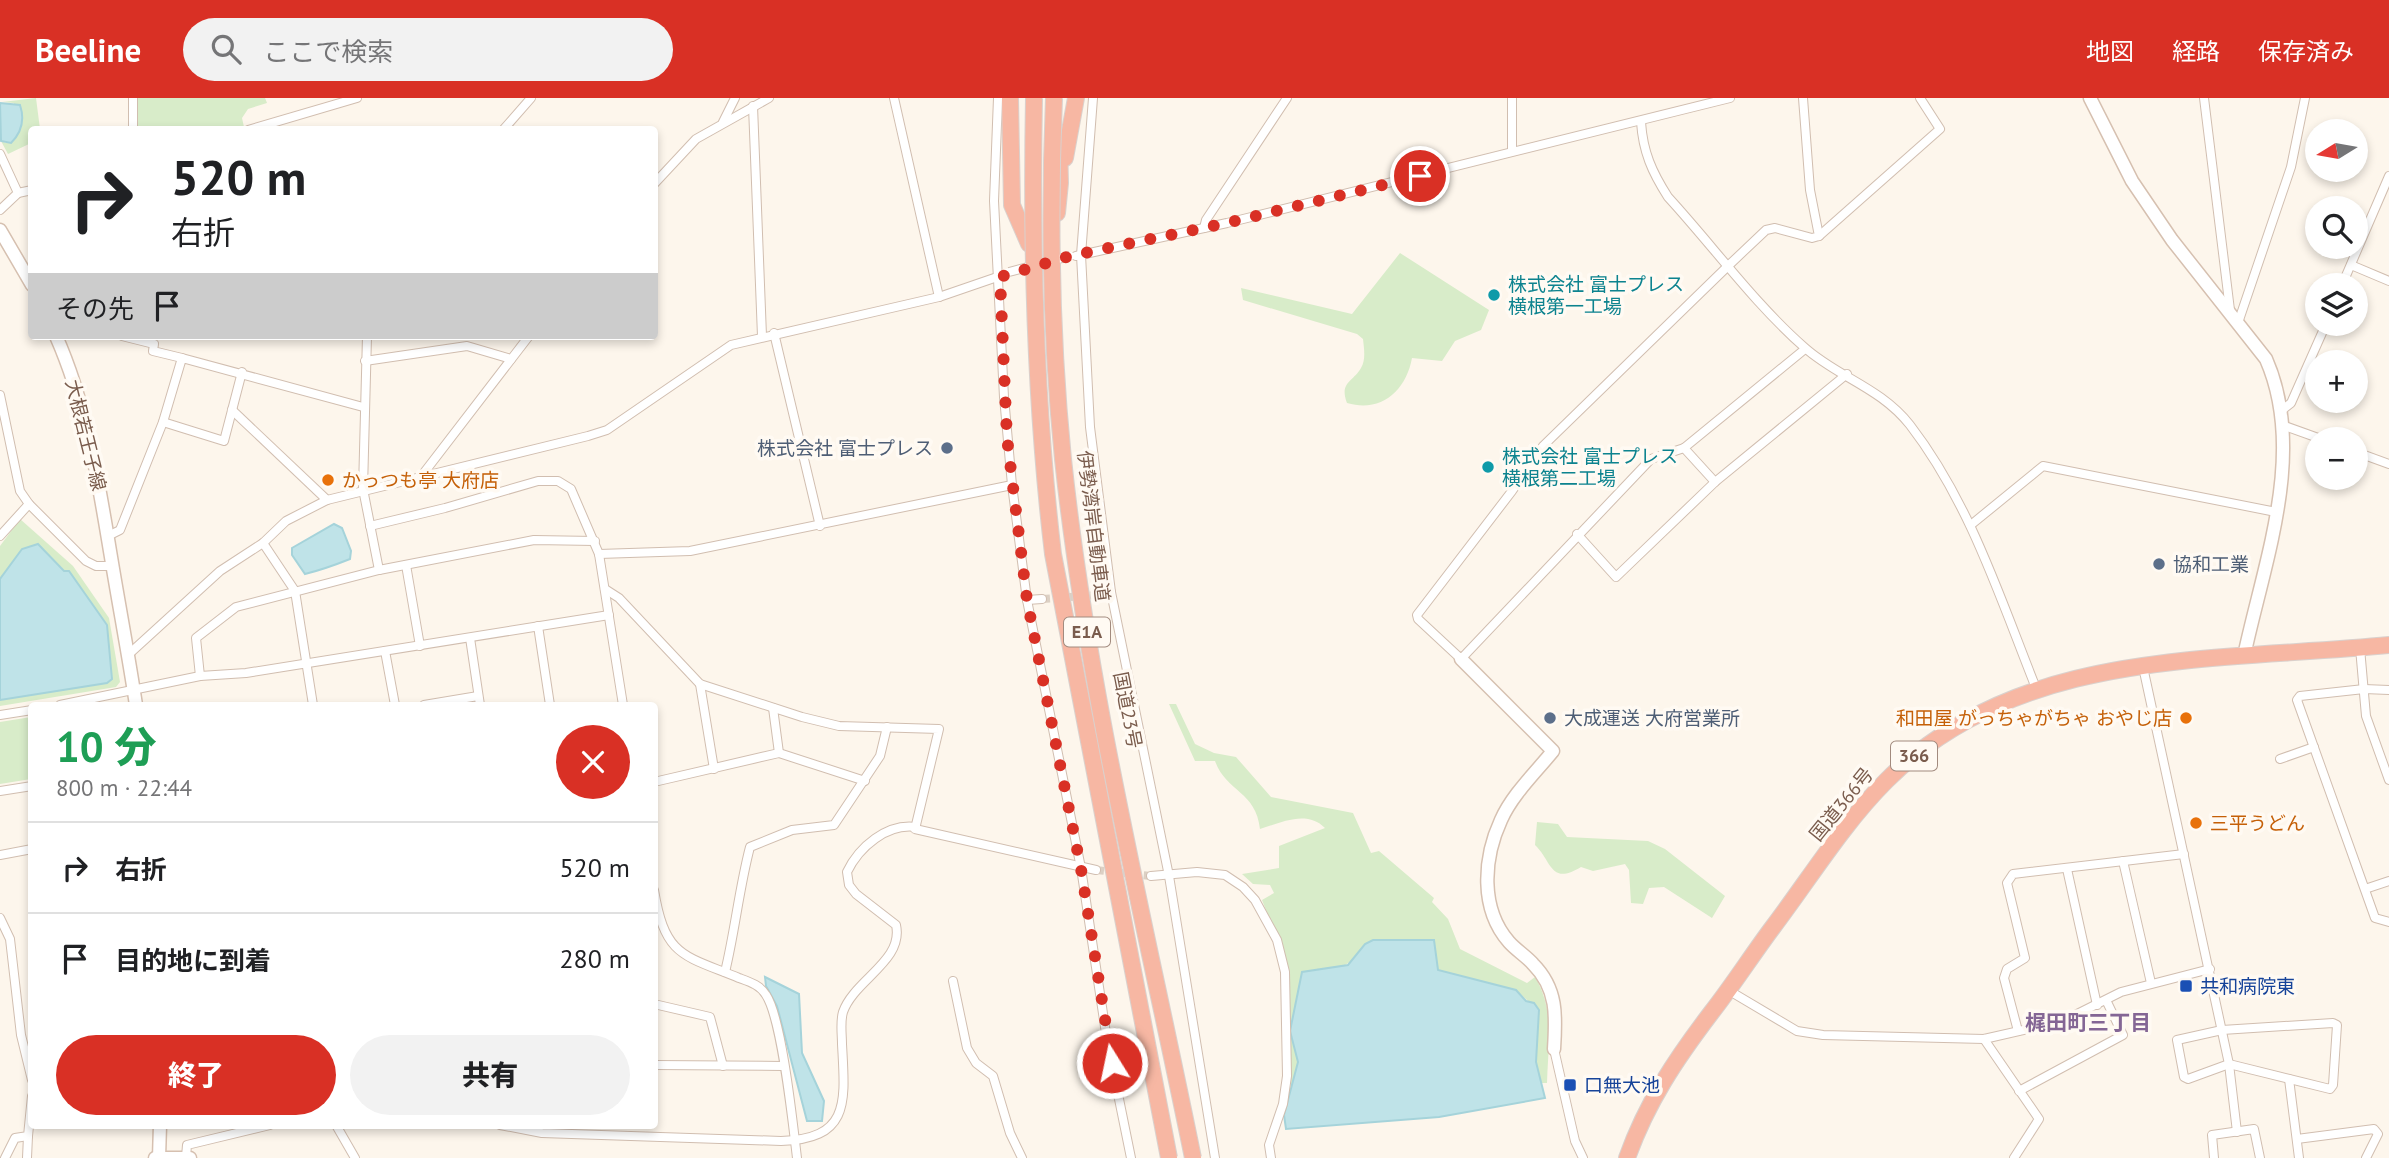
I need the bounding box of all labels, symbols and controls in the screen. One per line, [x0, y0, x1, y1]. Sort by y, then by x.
search box [183, 18, 673, 81]
text: Beeline [35, 28, 141, 71]
icon: search [207, 30, 245, 68]
text: ここで検索 [263, 35, 393, 68]
text: 地図 [2086, 36, 2134, 67]
text: 経路 [2172, 36, 2220, 67]
text: 保存済み [2258, 36, 2354, 67]
north arrow [2305, 119, 2368, 182]
map controls [2305, 119, 2368, 490]
text: 520 m [171, 145, 306, 209]
pin [1390, 146, 1450, 206]
icon: right [56, 154, 147, 245]
icon: arrive [1401, 157, 1439, 195]
button: search [2305, 196, 2368, 259]
text: 右折 [171, 211, 235, 253]
place label: 株式会社 富士プレス 横根第一工場 [1508, 272, 1684, 318]
button: layers [2305, 273, 2368, 336]
icon: arrive [148, 287, 186, 325]
marker: 株式会社 富士プレス 横根第一工場 [1486, 287, 1502, 303]
text: その先 [56, 292, 134, 325]
button: + [2305, 350, 2368, 413]
street label: 大根若王子線 [61, 377, 111, 493]
button: − [2305, 427, 2368, 490]
place label: 株式会社 富士プレス [757, 436, 933, 460]
marker: 株式会社 富士プレス [939, 440, 955, 456]
place label: 株式会社 富士プレス 横根第二工場 [1502, 444, 1678, 490]
street label: 伊勢湾岸自動車道 [1073, 449, 1115, 603]
marker: 株式会社 富士プレス 横根第二工場 [1480, 459, 1496, 475]
place label: かっつも亭 大府店 [342, 468, 499, 492]
marker: かっつも亭 大府店 [320, 472, 336, 488]
place label: 協和工業 [2173, 552, 2249, 576]
marker: 協和工業 [2151, 556, 2167, 572]
road number: E1A [1064, 618, 1110, 646]
street label: 国道23号 [1109, 670, 1147, 750]
place label: 大成運送 大府営業所 [1564, 706, 1740, 730]
place label: 和田屋 がっちゃがちゃ おやじ店 [1896, 706, 2172, 730]
marker: 大成運送 大府営業所 [1542, 710, 1558, 726]
marker: 和田屋 がっちゃがちゃ おやじ店 [2178, 710, 2194, 726]
text: 10 分 [56, 719, 156, 774]
button: close [556, 725, 630, 799]
road number: 366 [1891, 742, 1937, 770]
street label: 国道366号 [1804, 762, 1878, 846]
text: 800 m · 22:44 [56, 773, 192, 802]
place label: 三平うどん [2210, 811, 2305, 835]
marker: 三平うどん [2188, 815, 2204, 831]
icon: right [56, 849, 94, 887]
text: 520 m [559, 851, 630, 884]
text: 右折 [115, 853, 167, 886]
icon: arrive [56, 940, 94, 978]
text: 280 m [559, 942, 630, 975]
text: 目的地に到着 [115, 944, 271, 977]
place label: 共和病院東 [2200, 974, 2295, 998]
marker: 共和病院東 [2178, 978, 2194, 994]
district label: 梶田町三丁目 [2025, 1009, 2151, 1036]
position arrow [1075, 1026, 1149, 1100]
button: 終了 [56, 1035, 336, 1115]
button: 共有 [350, 1035, 630, 1115]
place label: 口無大池 [1584, 1073, 1660, 1097]
marker: 口無大池 [1562, 1077, 1578, 1093]

